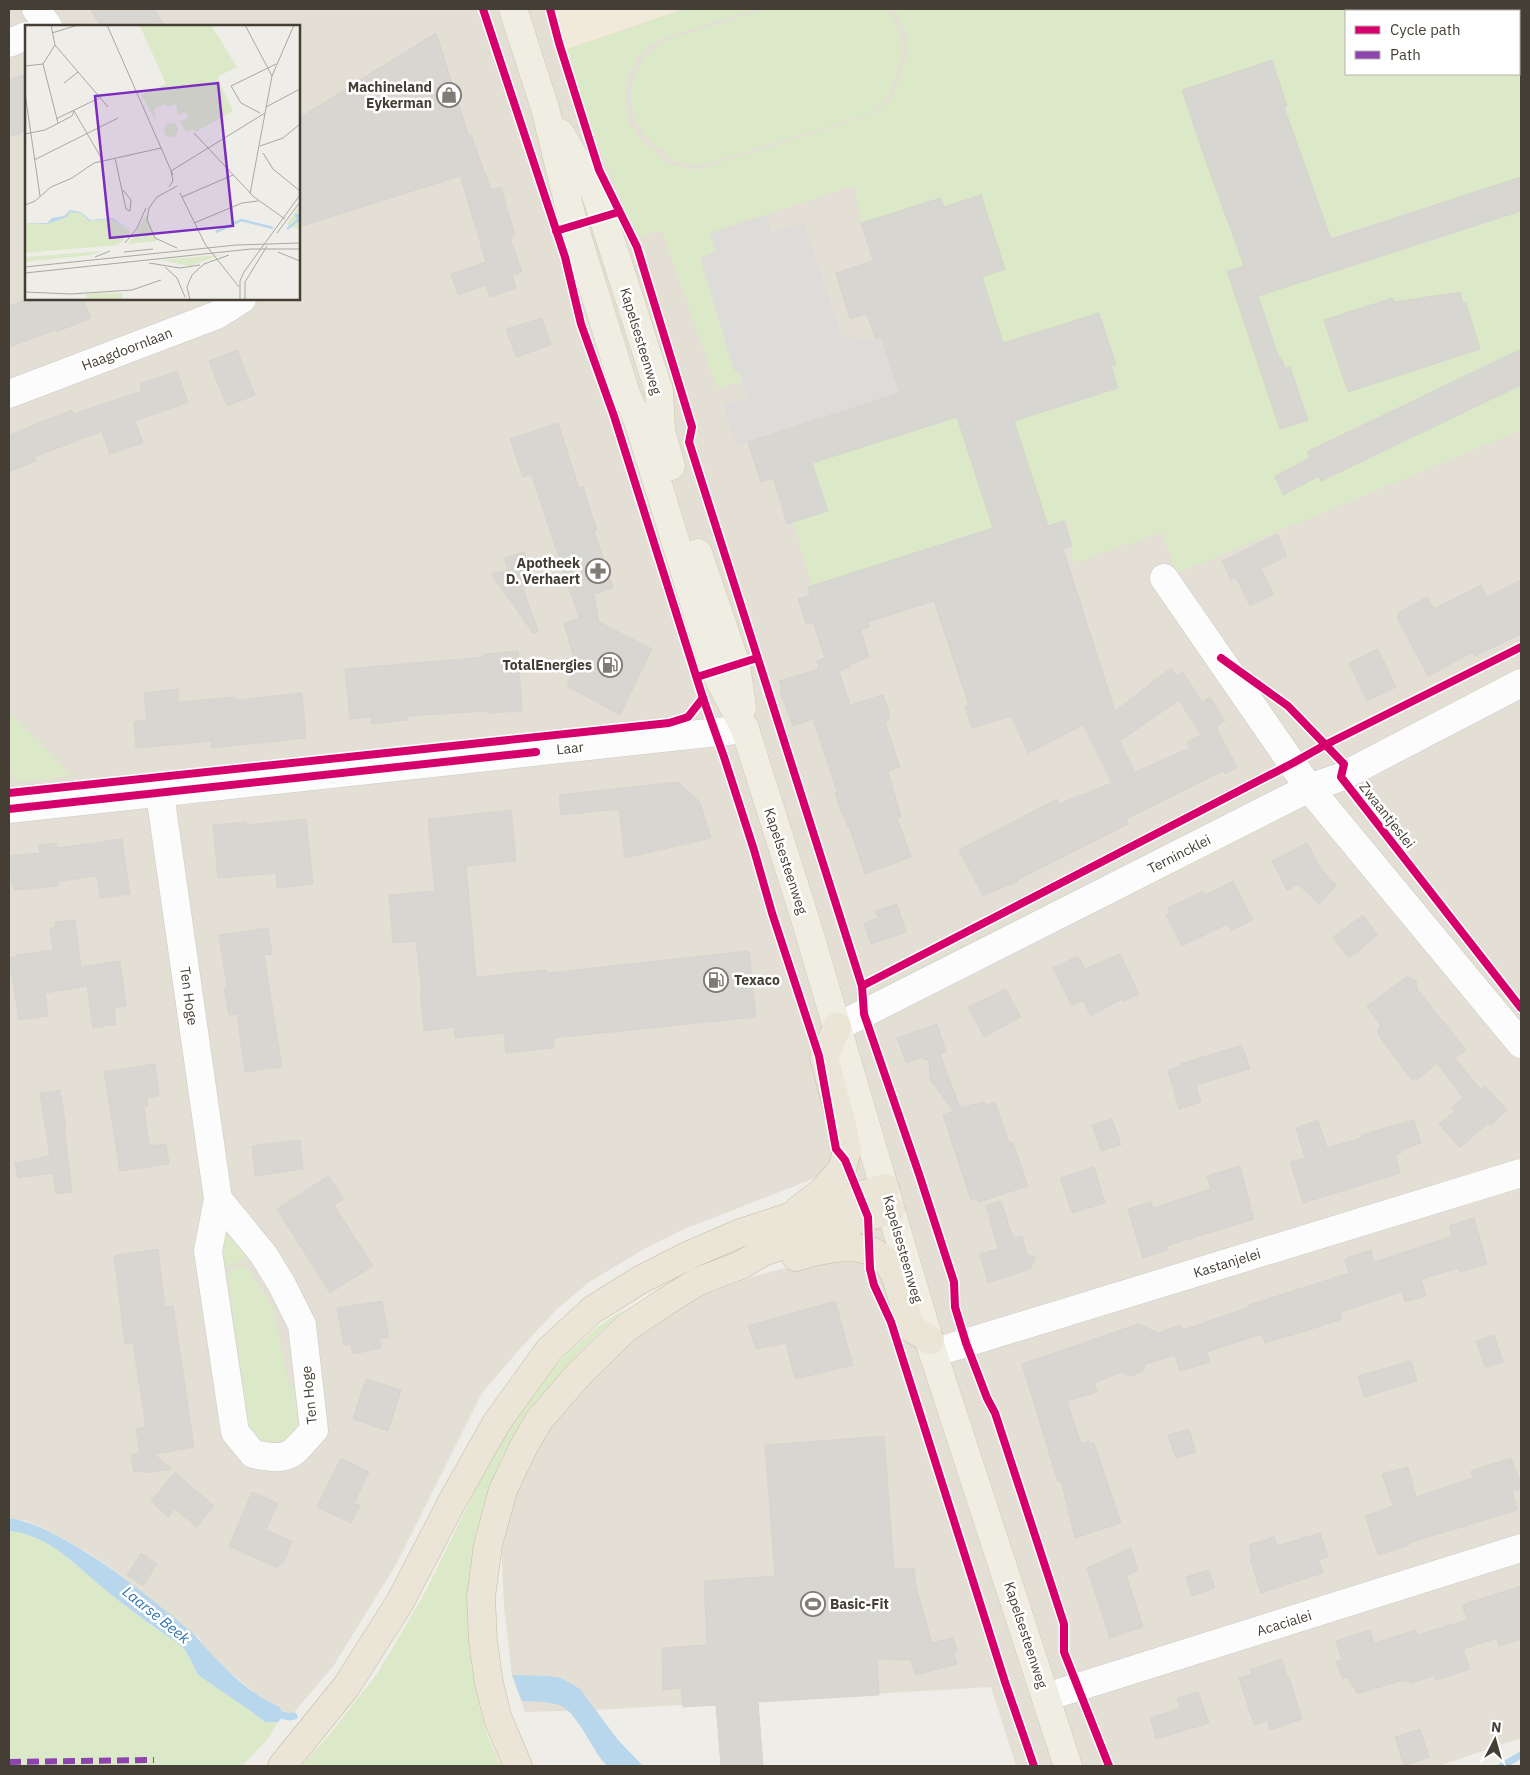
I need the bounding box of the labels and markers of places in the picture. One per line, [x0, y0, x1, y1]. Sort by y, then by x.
place label: Machineland Eykerman [348, 78, 432, 112]
shop icon: Machineland Eykerman [436, 82, 462, 108]
place label: Apotheek D. Verhaert [506, 554, 581, 588]
pharmacy icon: Apotheek D. Verhaert [585, 558, 611, 584]
fuel station icon: TotalEnergies [597, 652, 623, 678]
place label: TotalEnergies [503, 656, 592, 674]
fuel station icon: Texaco [703, 967, 729, 993]
place label: Texaco [734, 971, 780, 989]
sports icon: Basic-Fit [800, 1591, 826, 1617]
place label: Basic-Fit [830, 1595, 889, 1613]

